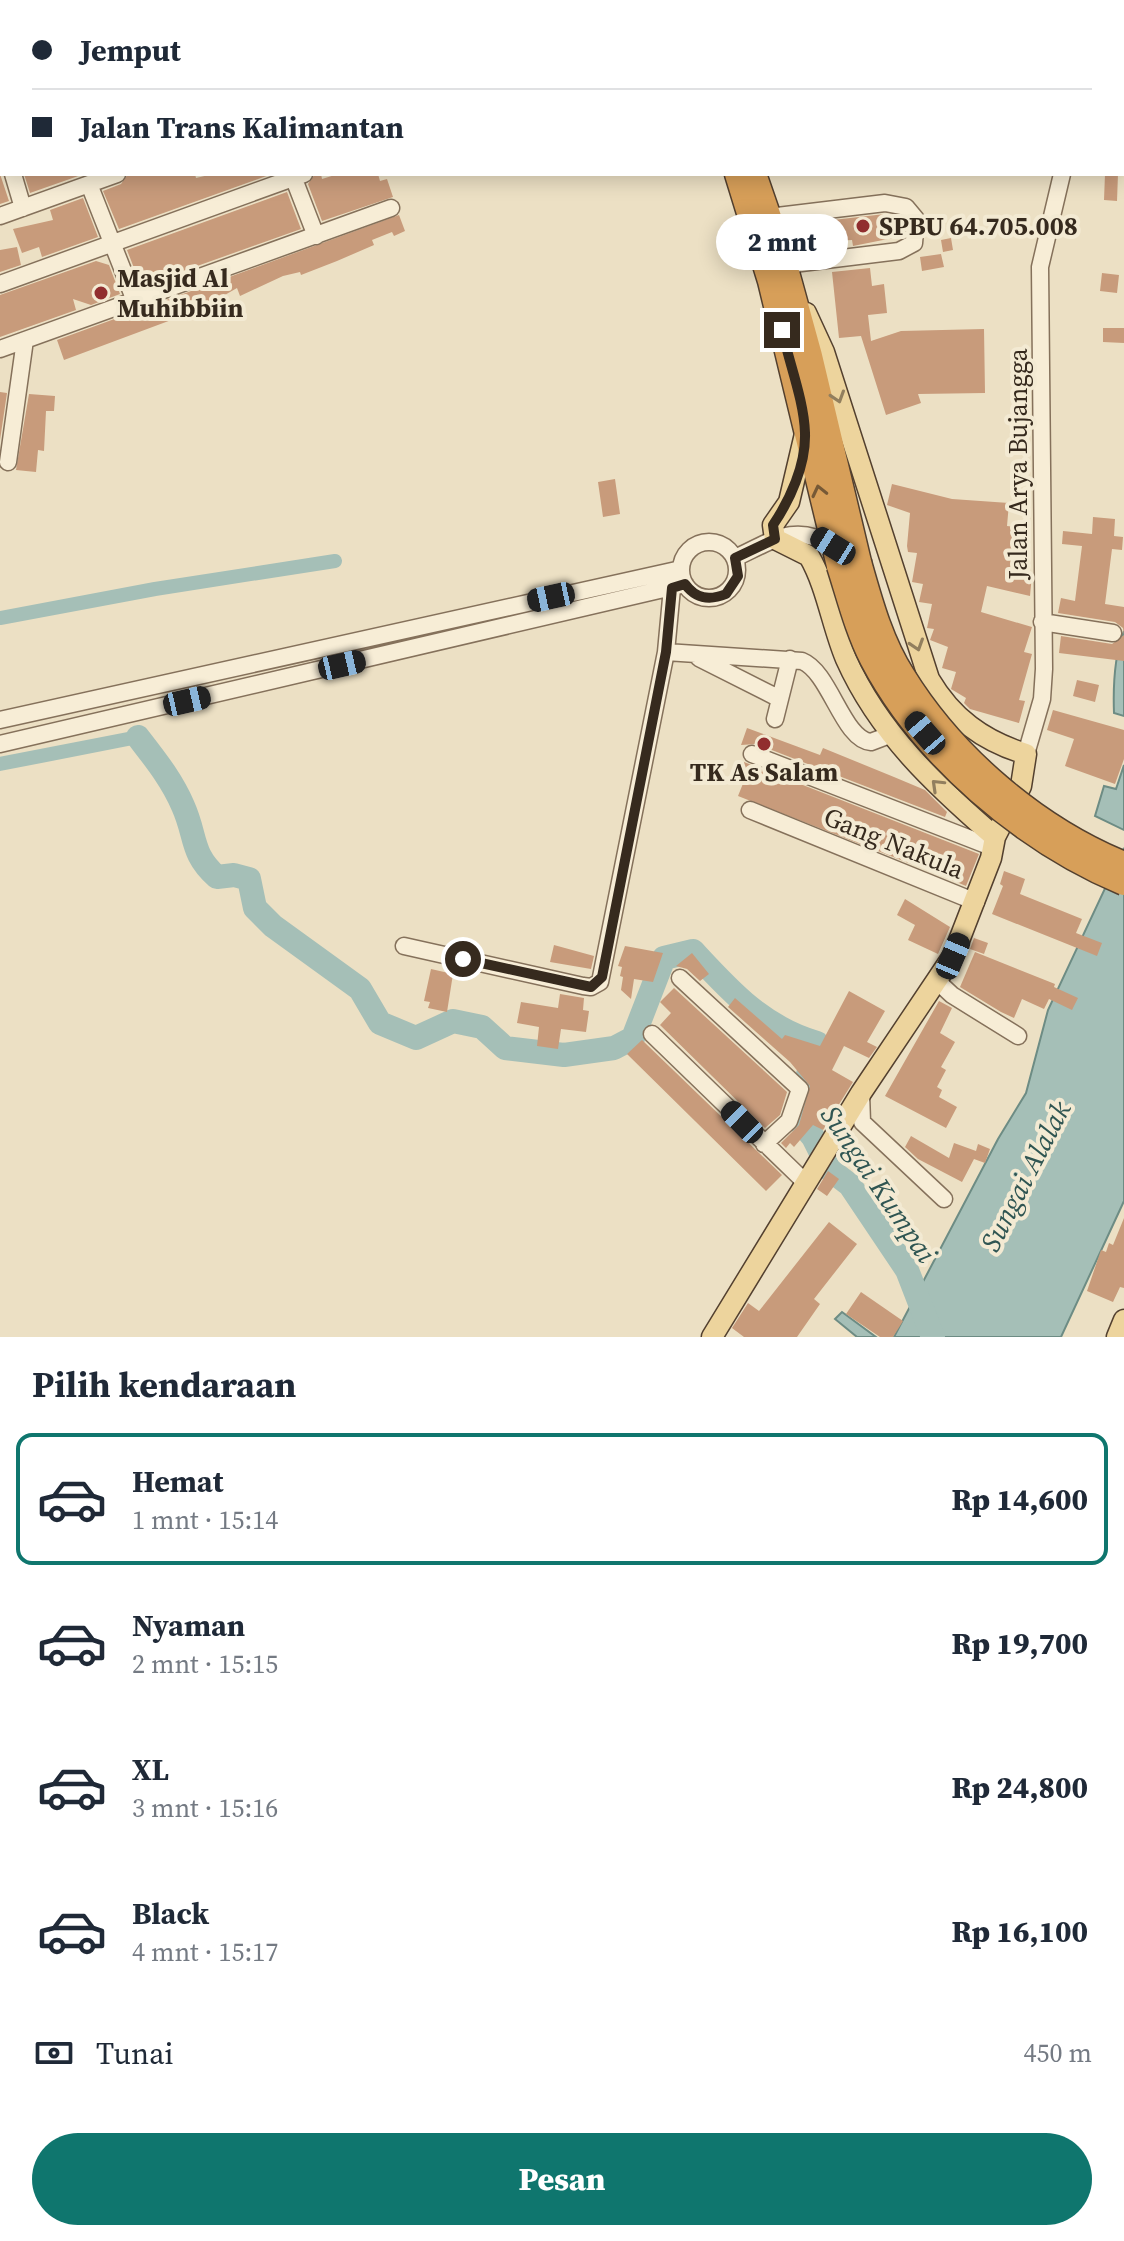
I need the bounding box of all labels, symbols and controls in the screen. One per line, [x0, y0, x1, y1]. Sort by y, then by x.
text: Jemput [80, 30, 181, 71]
text: Jalan Trans Kalimantan [80, 107, 404, 148]
place label: SPBU 64.705.008 [879, 208, 1078, 244]
callout: 2 mnt [716, 214, 848, 270]
marker: SPBU 64.705.008 [854, 217, 872, 235]
text: 2 mnt [748, 224, 816, 260]
place label: Masjid Al Muhibbiin [117, 260, 244, 326]
marker: Masjid Al Muhibbiin [92, 284, 110, 302]
route end [764, 312, 800, 348]
street label: Jalan Arya Bujangga [1000, 347, 1036, 581]
one-way arrow [829, 389, 845, 403]
one-way arrow [811, 485, 828, 498]
car [806, 523, 860, 569]
car [525, 580, 577, 614]
one-way arrow [907, 637, 923, 651]
car [316, 648, 368, 682]
car [161, 684, 213, 718]
car [900, 707, 950, 759]
marker: TK As Salam [755, 735, 773, 753]
place label: TK As Salam [690, 754, 839, 790]
one-way arrow [932, 780, 946, 794]
street label: Gang Nakula [819, 799, 970, 888]
car [933, 929, 973, 983]
route start [445, 941, 481, 977]
water label: Sungai Alalak [971, 1094, 1080, 1258]
car [717, 1097, 767, 1147]
water label: Sungai Kumpai [812, 1098, 946, 1271]
text: Pilih kendaraan [32, 1360, 296, 1409]
text: Hemat [132, 1461, 223, 1502]
icon: car [36, 1463, 108, 1535]
text: Rp 14,600 [951, 1479, 1088, 1520]
text: 1 mnt · 15:14 [132, 1502, 278, 1538]
text: Nyaman [132, 1605, 245, 1646]
icon: car [36, 1607, 108, 1679]
text: Rp 19,700 [951, 1623, 1088, 1664]
text: 2 mnt · 15:15 [132, 1646, 278, 1682]
text: XL [132, 1749, 169, 1790]
icon: car [36, 1751, 108, 1823]
text: Rp 24,800 [951, 1767, 1088, 1808]
text: 3 mnt · 15:16 [132, 1790, 278, 1826]
text: Black [132, 1893, 209, 1934]
icon: car [36, 1895, 108, 1967]
text: Rp 16,100 [951, 1911, 1088, 1952]
text: 4 mnt · 15:17 [132, 1934, 278, 1970]
icon: cash [32, 2031, 76, 2075]
text: Tunai [96, 2033, 173, 2074]
text: 450 m [1024, 2035, 1092, 2071]
button: Pesan [32, 2133, 1092, 2225]

